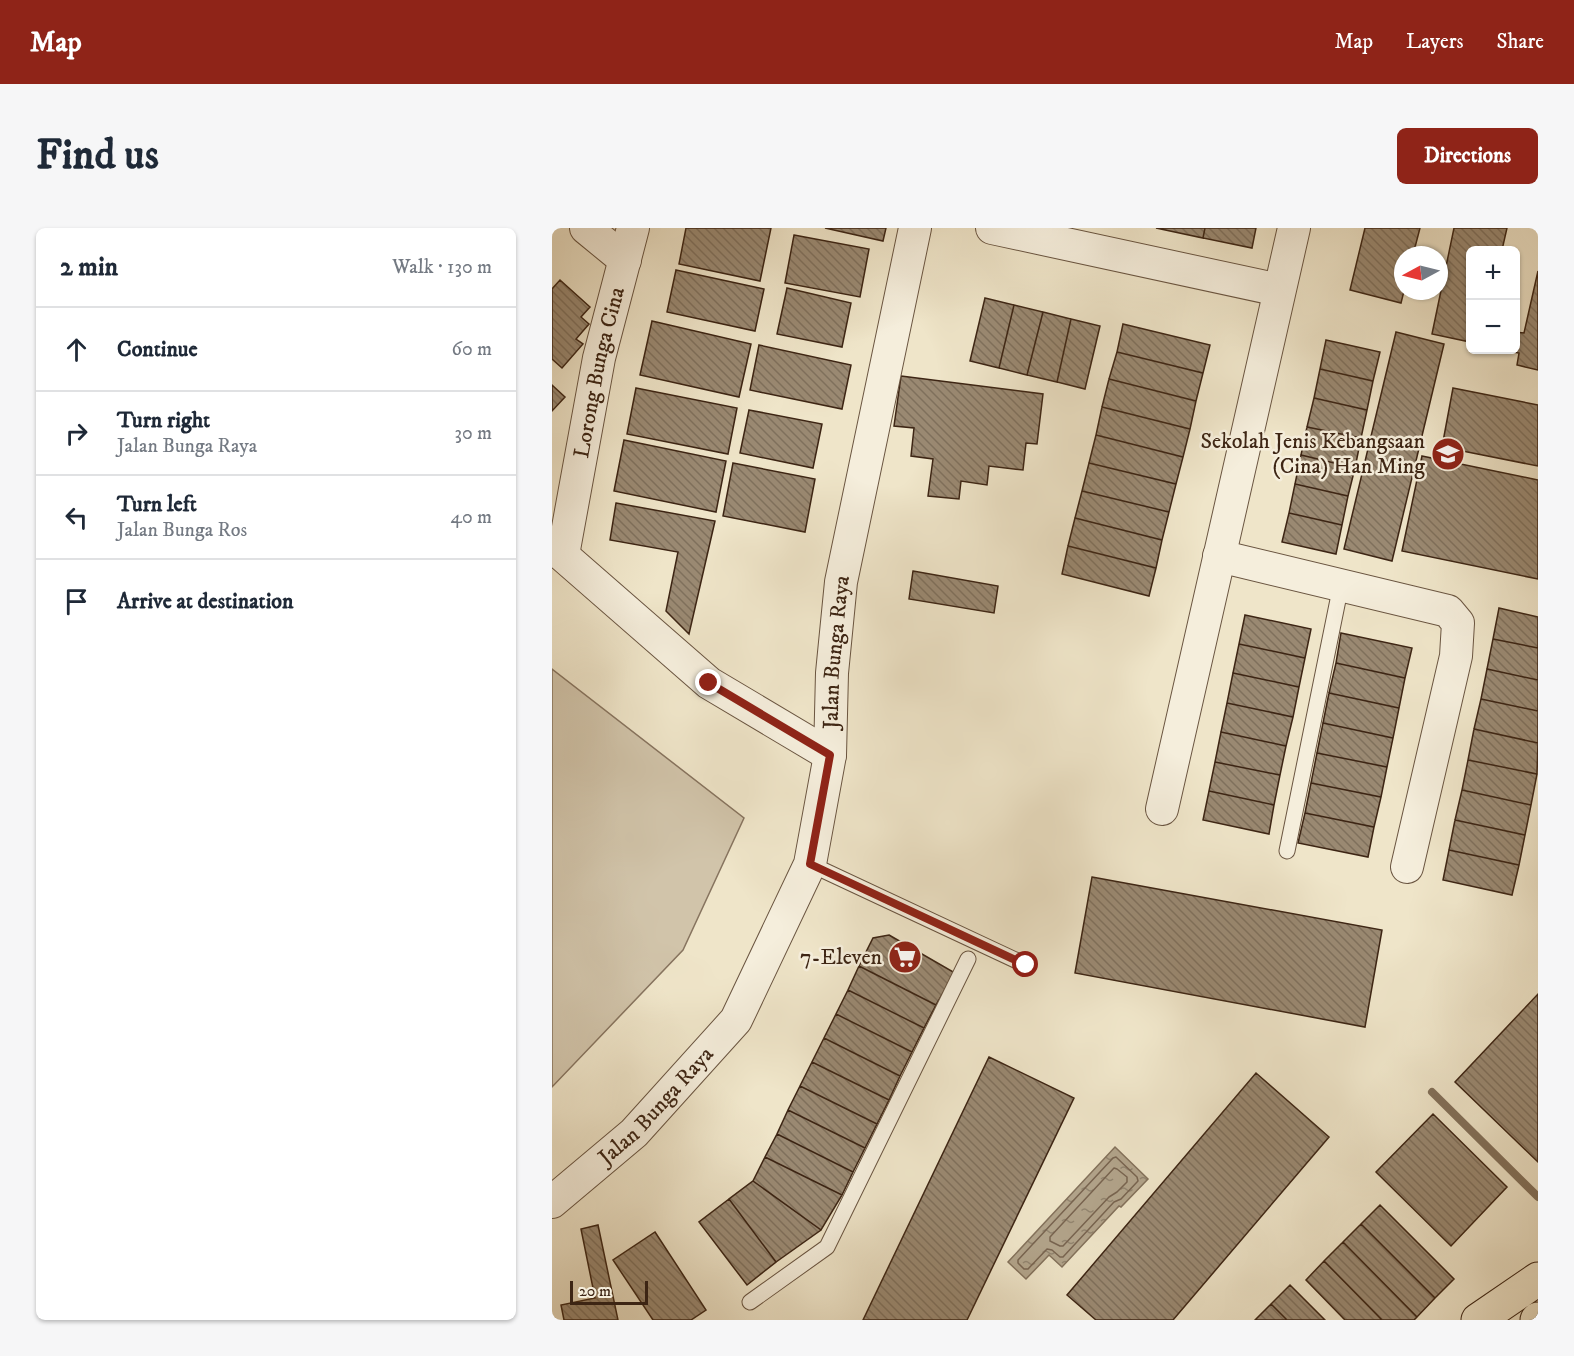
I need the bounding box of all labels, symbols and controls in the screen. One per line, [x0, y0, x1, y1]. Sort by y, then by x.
text: Map [30, 25, 82, 60]
text: Map [1334, 29, 1373, 55]
text: Layers [1406, 29, 1464, 55]
text: Share [1497, 29, 1544, 55]
button: Directions [1397, 128, 1538, 184]
text: Find us [36, 130, 159, 182]
north arrow [1394, 246, 1448, 300]
map controls [1466, 246, 1520, 354]
button: + [1466, 246, 1520, 300]
text: 2 min [60, 251, 118, 284]
text: Walk · 130 m [392, 255, 492, 280]
street label: Lorong Bunga Cina [567, 283, 631, 460]
button: − [1466, 300, 1520, 354]
icon: ahead [60, 333, 93, 366]
text: Continue [117, 336, 198, 363]
text: 60 m [452, 337, 492, 362]
text: Turn right [117, 407, 210, 434]
icon: right [60, 417, 93, 450]
text: 30 m [454, 421, 492, 446]
place label: Sekolah Jenis Kebangsaan (Cina) Han Ming [1200, 428, 1425, 480]
text: Jalan Bunga Raya [117, 434, 257, 459]
school or university icon: Sekolah Jenis Kebangsaan (Cina) Han Ming [1430, 436, 1466, 472]
text: Turn left [117, 491, 197, 518]
icon: left [60, 501, 93, 534]
text: 40 m [450, 505, 492, 530]
text: Jalan Bunga Ros [117, 518, 247, 543]
street label: Jalan Bunga Raya [817, 572, 856, 731]
icon: arrive [60, 585, 93, 618]
text: Arrive at destination [117, 588, 294, 615]
route end [695, 669, 721, 695]
supermarket icon: 7-Eleven [887, 939, 923, 975]
place label: 7-Eleven [800, 944, 883, 971]
route start [1012, 951, 1038, 977]
street label: Jalan Bunga Raya [591, 1040, 720, 1172]
scale bar [570, 1278, 648, 1306]
text: 20 m [579, 1281, 611, 1301]

